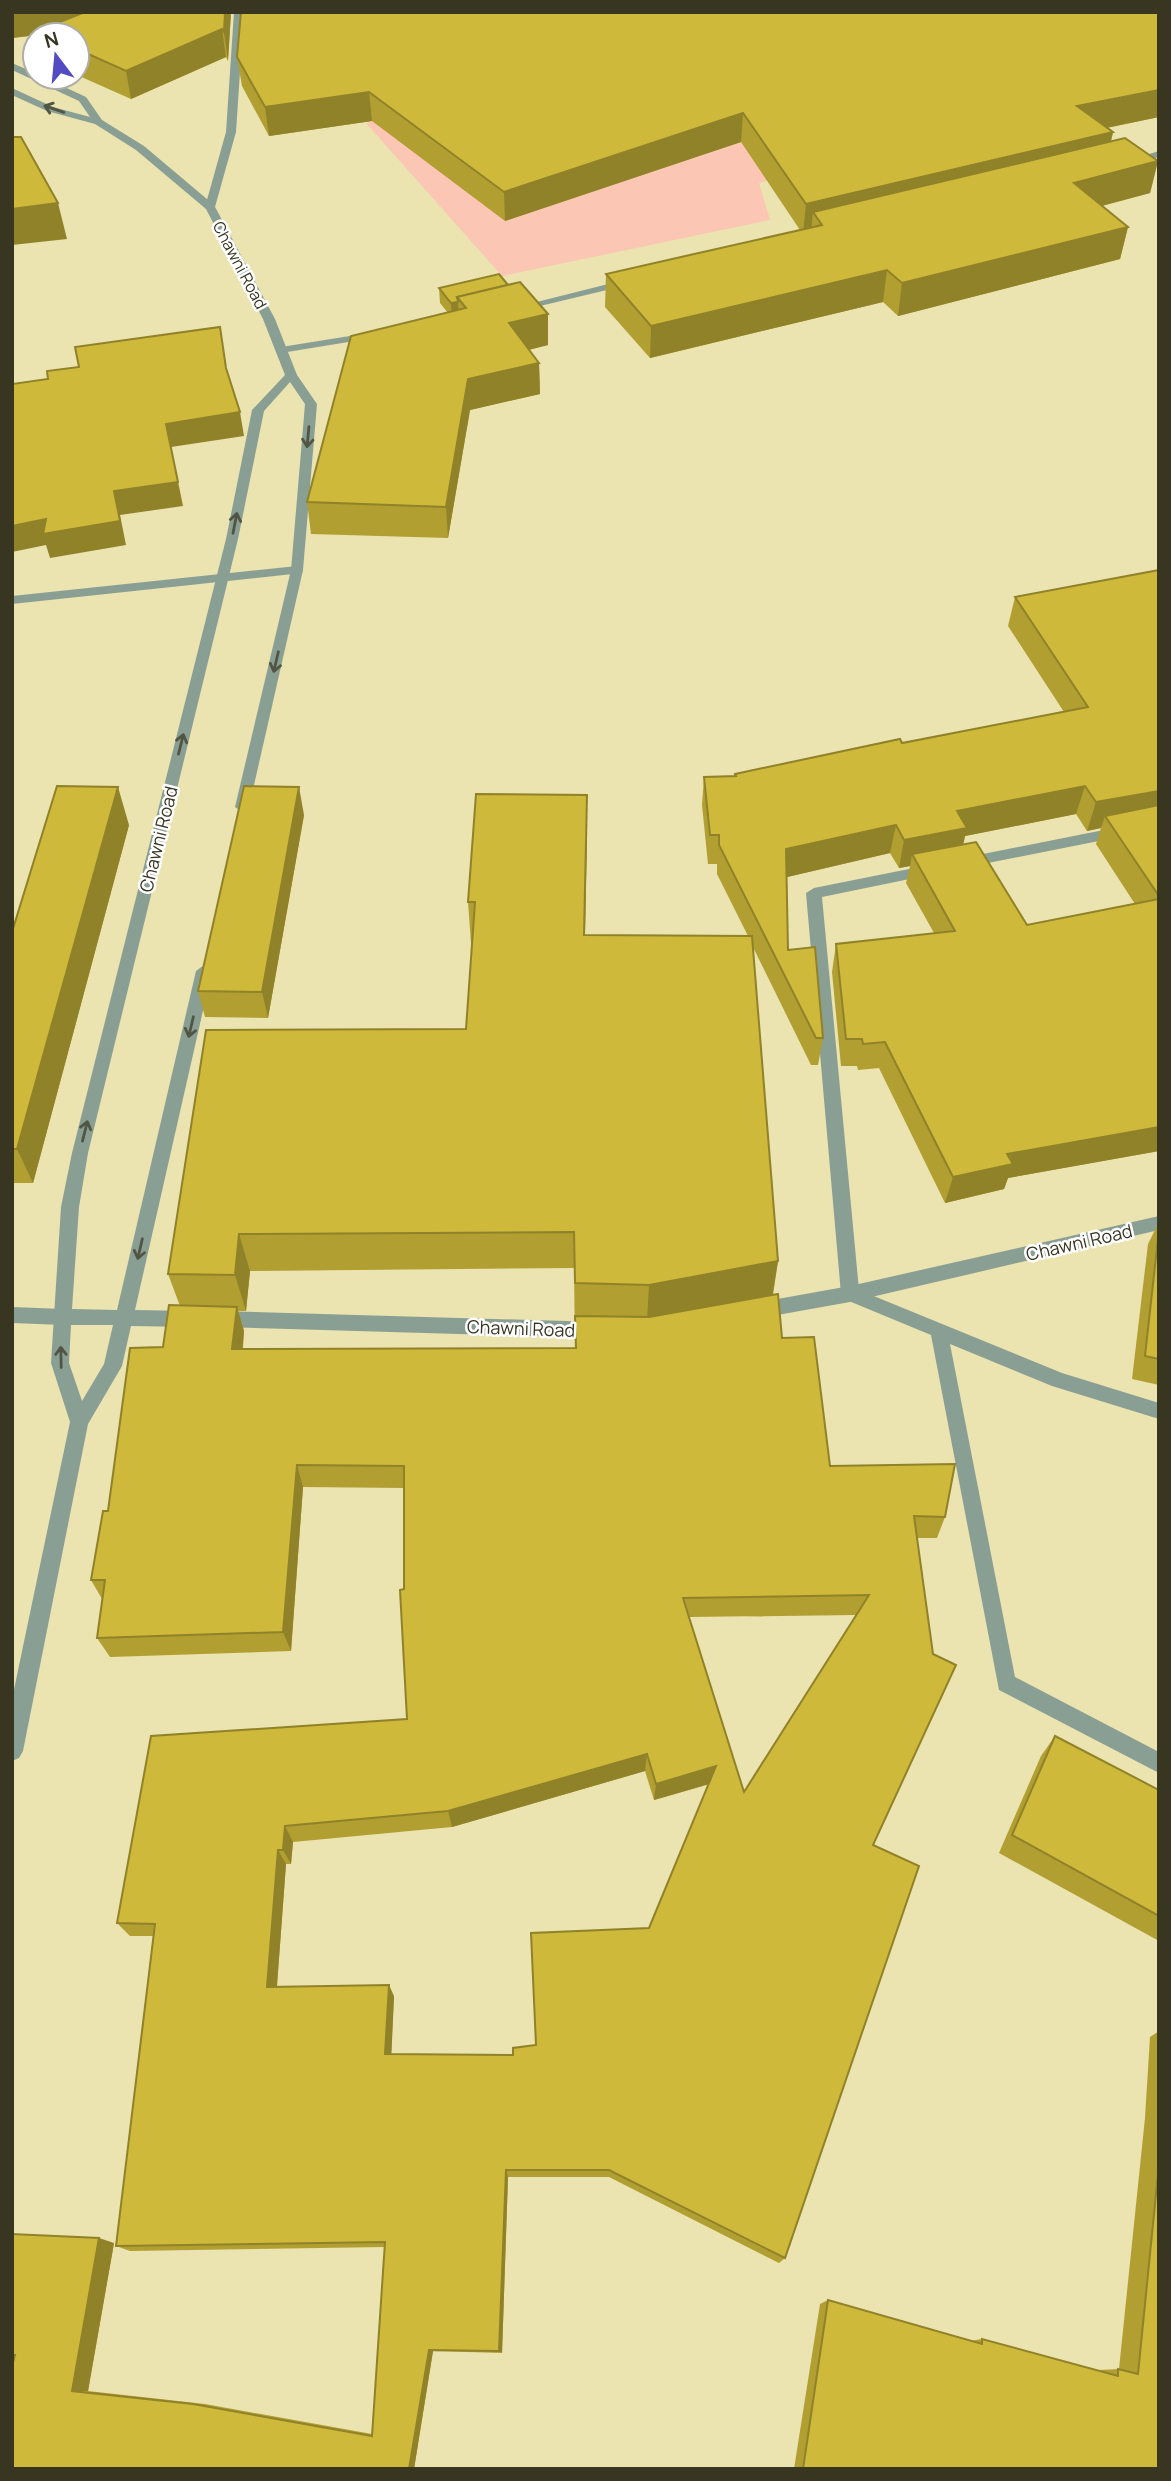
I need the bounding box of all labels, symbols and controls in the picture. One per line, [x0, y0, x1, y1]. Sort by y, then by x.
north arrow [21, 21, 91, 91]
text: N [41, 25, 61, 54]
one-way arrow [44, 102, 66, 114]
street label: Chawni Road [208, 217, 272, 313]
one-way arrow [301, 425, 314, 448]
one-way arrow [229, 512, 243, 535]
one-way arrow [268, 650, 282, 673]
one-way arrow [175, 733, 188, 756]
street label: Chawni Road [133, 784, 183, 894]
one-way arrow [184, 1015, 198, 1038]
one-way arrow [79, 1120, 92, 1143]
street label: Chawni Road [1024, 1218, 1134, 1266]
one-way arrow [133, 1237, 146, 1259]
street label: Chawni Road [467, 1314, 575, 1342]
one-way arrow [54, 1346, 68, 1369]

